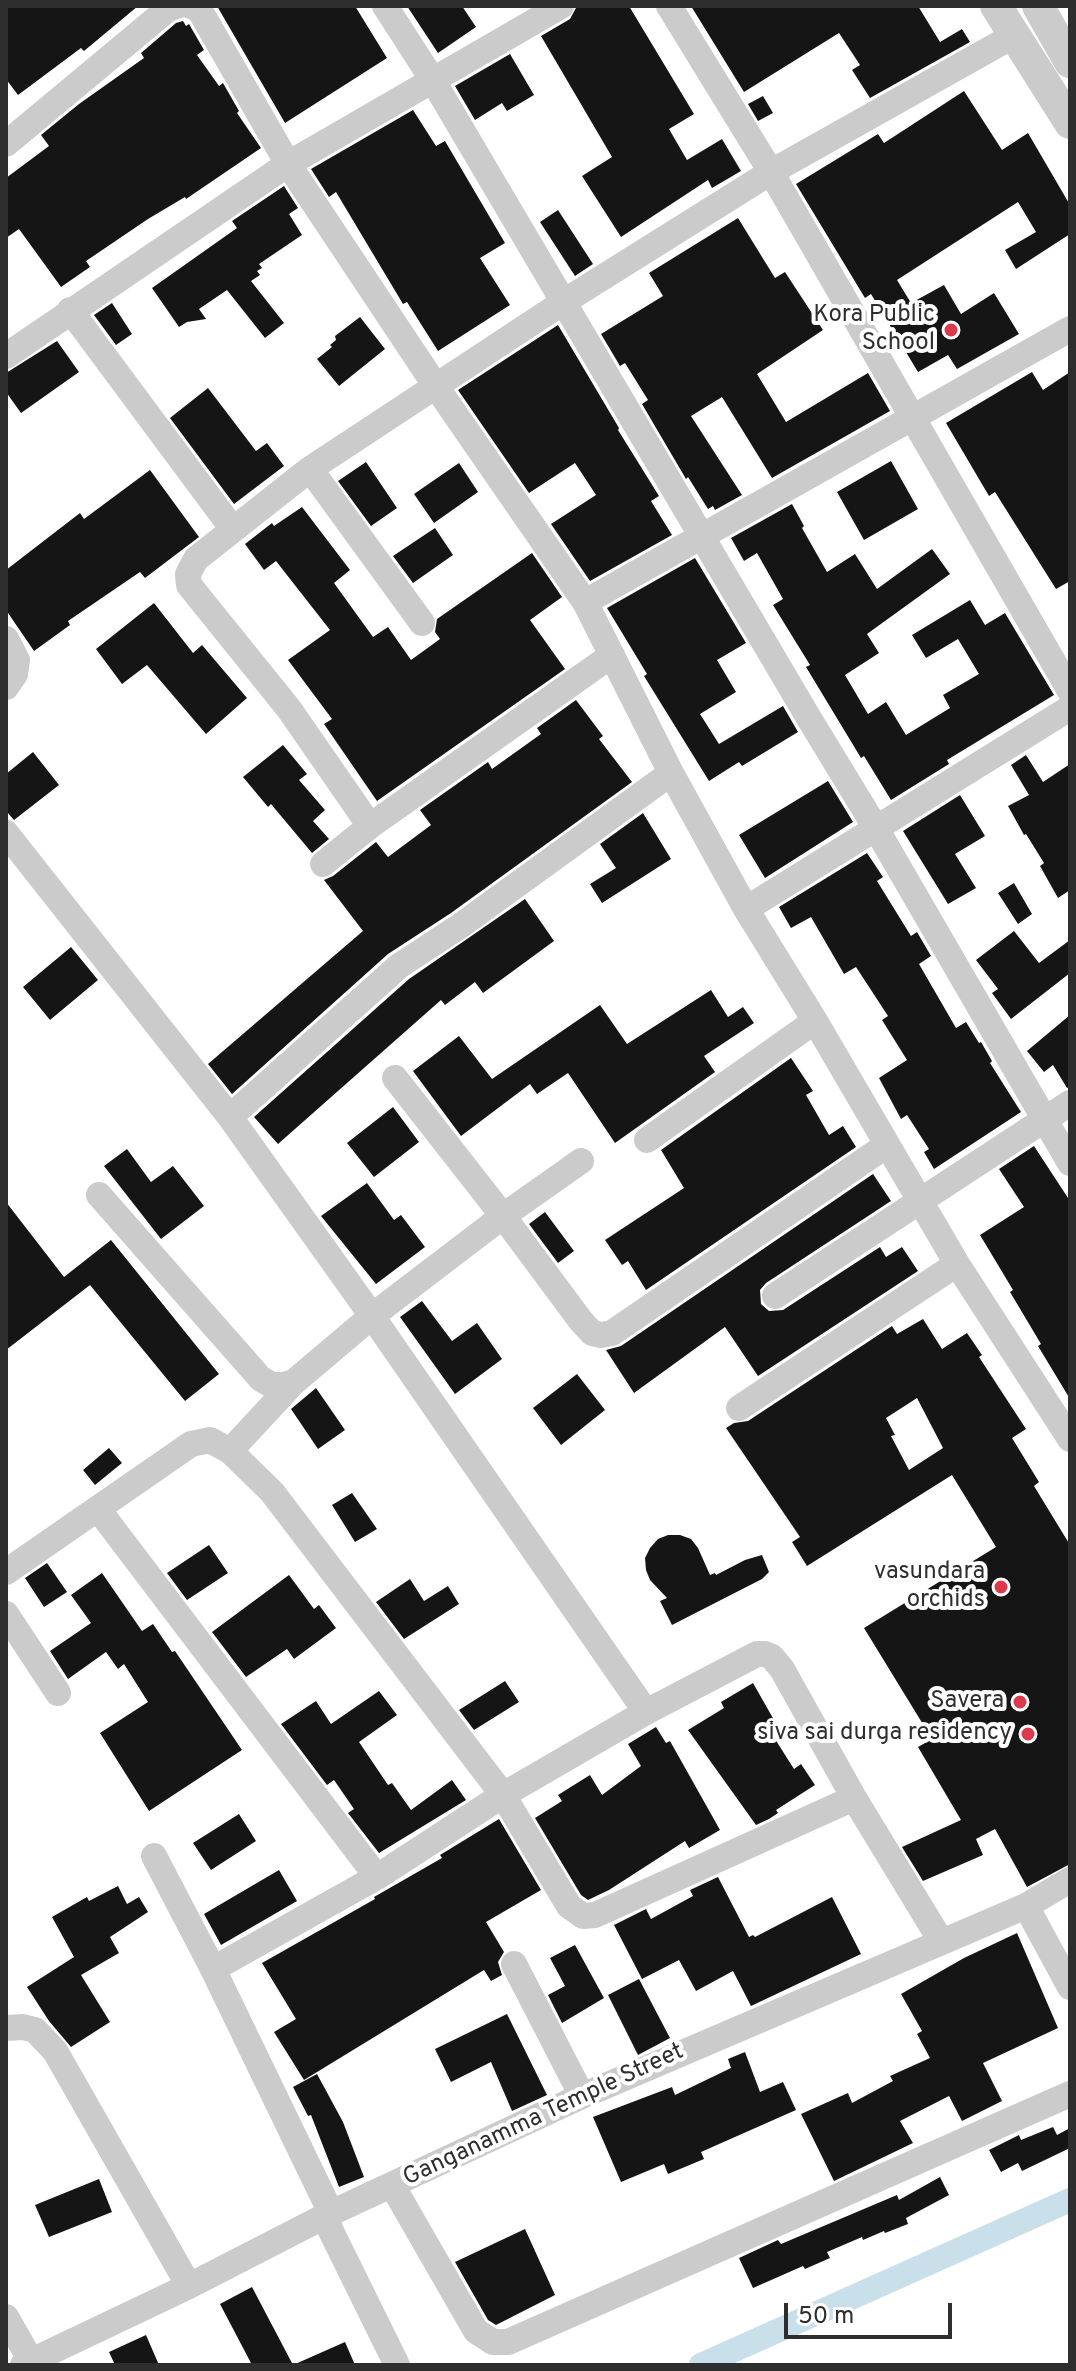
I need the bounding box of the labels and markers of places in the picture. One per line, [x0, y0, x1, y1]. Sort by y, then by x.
place label: Kora Public School [813, 302, 935, 358]
marker: Kora Public School [942, 321, 960, 339]
place label: vasundara orchids [874, 1559, 985, 1615]
marker: vasundara orchids [992, 1578, 1010, 1596]
place label: Savera [930, 1688, 1004, 1716]
marker: Savera [1011, 1693, 1029, 1711]
place label: siva sai durga residency [757, 1720, 1012, 1748]
marker: siva sai durga residency [1019, 1725, 1037, 1743]

